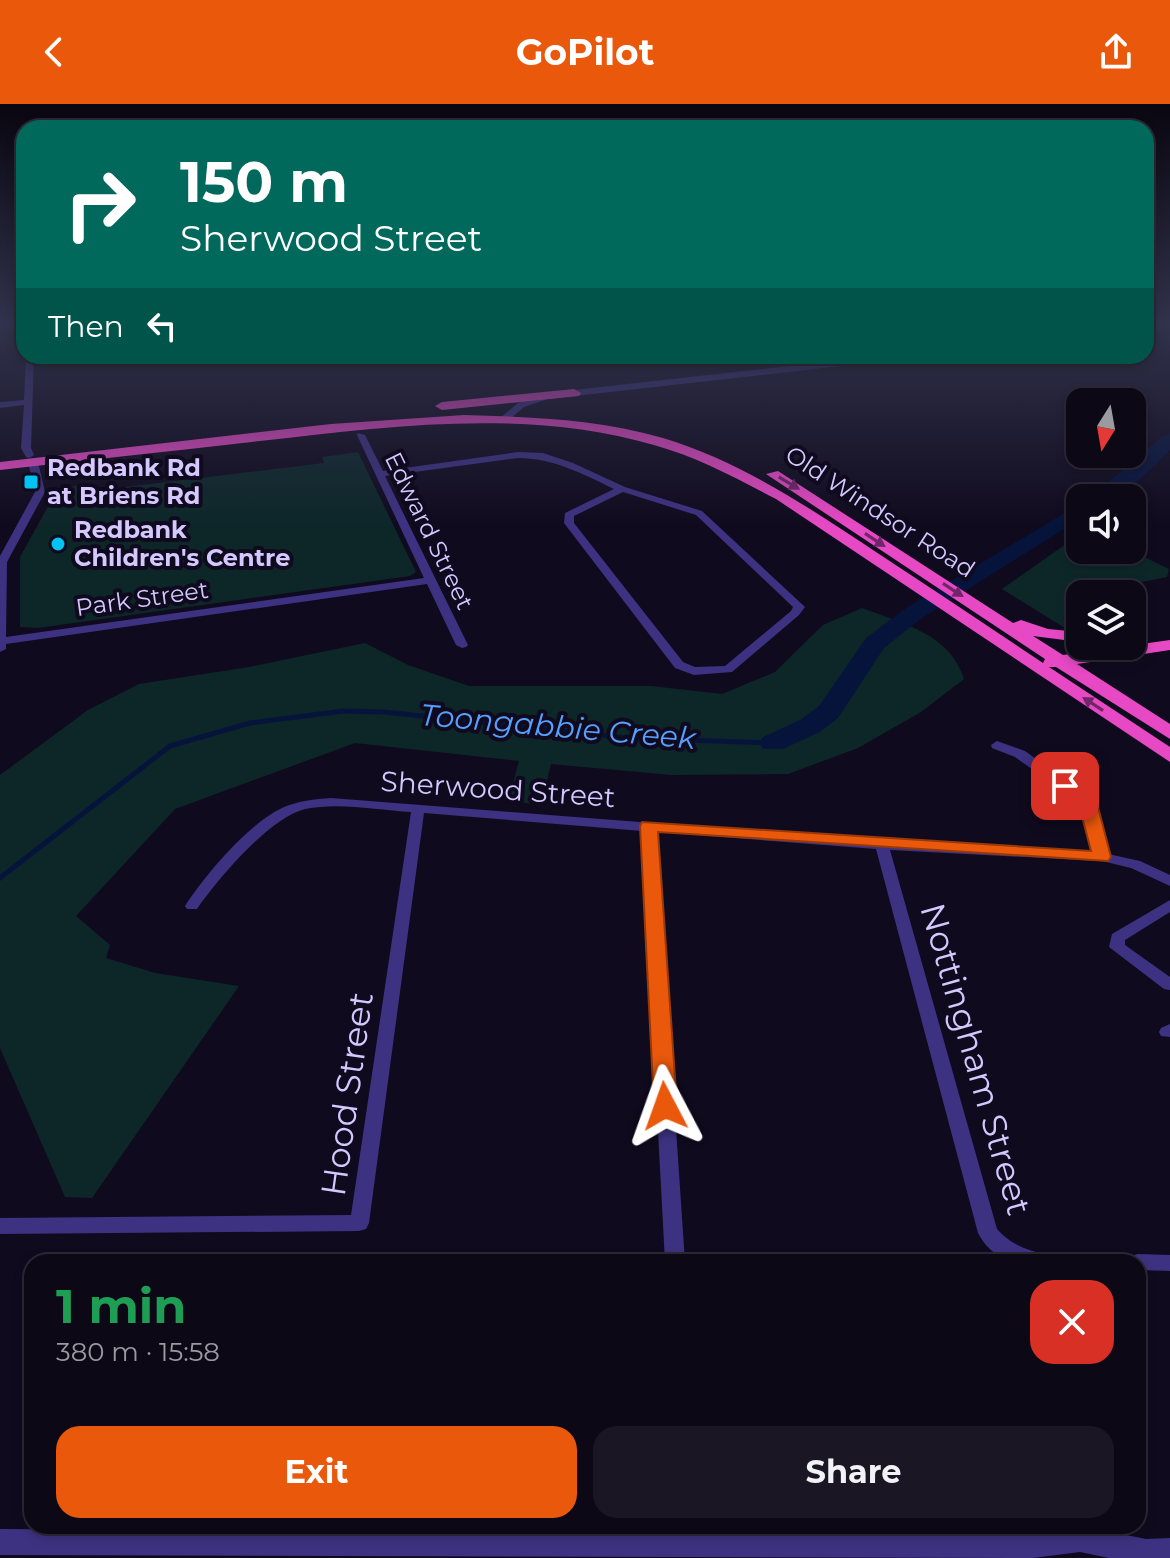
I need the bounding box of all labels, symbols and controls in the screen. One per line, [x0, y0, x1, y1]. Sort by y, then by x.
icon: back [32, 30, 76, 74]
text: GoPilot [516, 30, 654, 74]
icon: share [1094, 30, 1138, 74]
text: 150 m [180, 148, 348, 216]
icon: right [48, 152, 152, 256]
text: Sherwood Street [180, 216, 482, 260]
icon: left [140, 304, 184, 348]
text: Then [48, 308, 124, 345]
north arrow [1066, 388, 1146, 468]
map controls [1066, 388, 1146, 660]
street label: Old Windsor Road [780, 440, 980, 584]
street label: Edward Street [379, 447, 480, 614]
place label: Redbank Rd at Briens Rd [47, 453, 201, 510]
marker: Redbank Rd at Briens Rd [22, 473, 40, 491]
one-way arrow [778, 476, 800, 490]
button: sound [1066, 484, 1146, 564]
place label: Redbank Children's Centre [74, 515, 290, 572]
one-way arrow [864, 532, 886, 546]
marker: Redbank Children's Centre [49, 535, 67, 553]
street label: Park Street [74, 575, 210, 622]
button: layers [1066, 580, 1146, 660]
one-way arrow [942, 583, 964, 597]
water label: Toongabbie Creek [419, 696, 698, 757]
one-way arrow [1082, 698, 1104, 712]
pin [1031, 752, 1099, 820]
street label: Sherwood Street [380, 764, 616, 814]
icon: arrive [1043, 764, 1087, 808]
street label: Nottingham Street [911, 898, 1041, 1220]
street label: Hood Street [312, 990, 382, 1198]
position arrow [623, 1064, 707, 1148]
text: 1 min [56, 1277, 186, 1335]
button: close [1030, 1280, 1114, 1364]
text: 380 m · 15:58 [56, 1336, 220, 1368]
button: Exit [56, 1426, 577, 1518]
button: Share [593, 1426, 1114, 1518]

